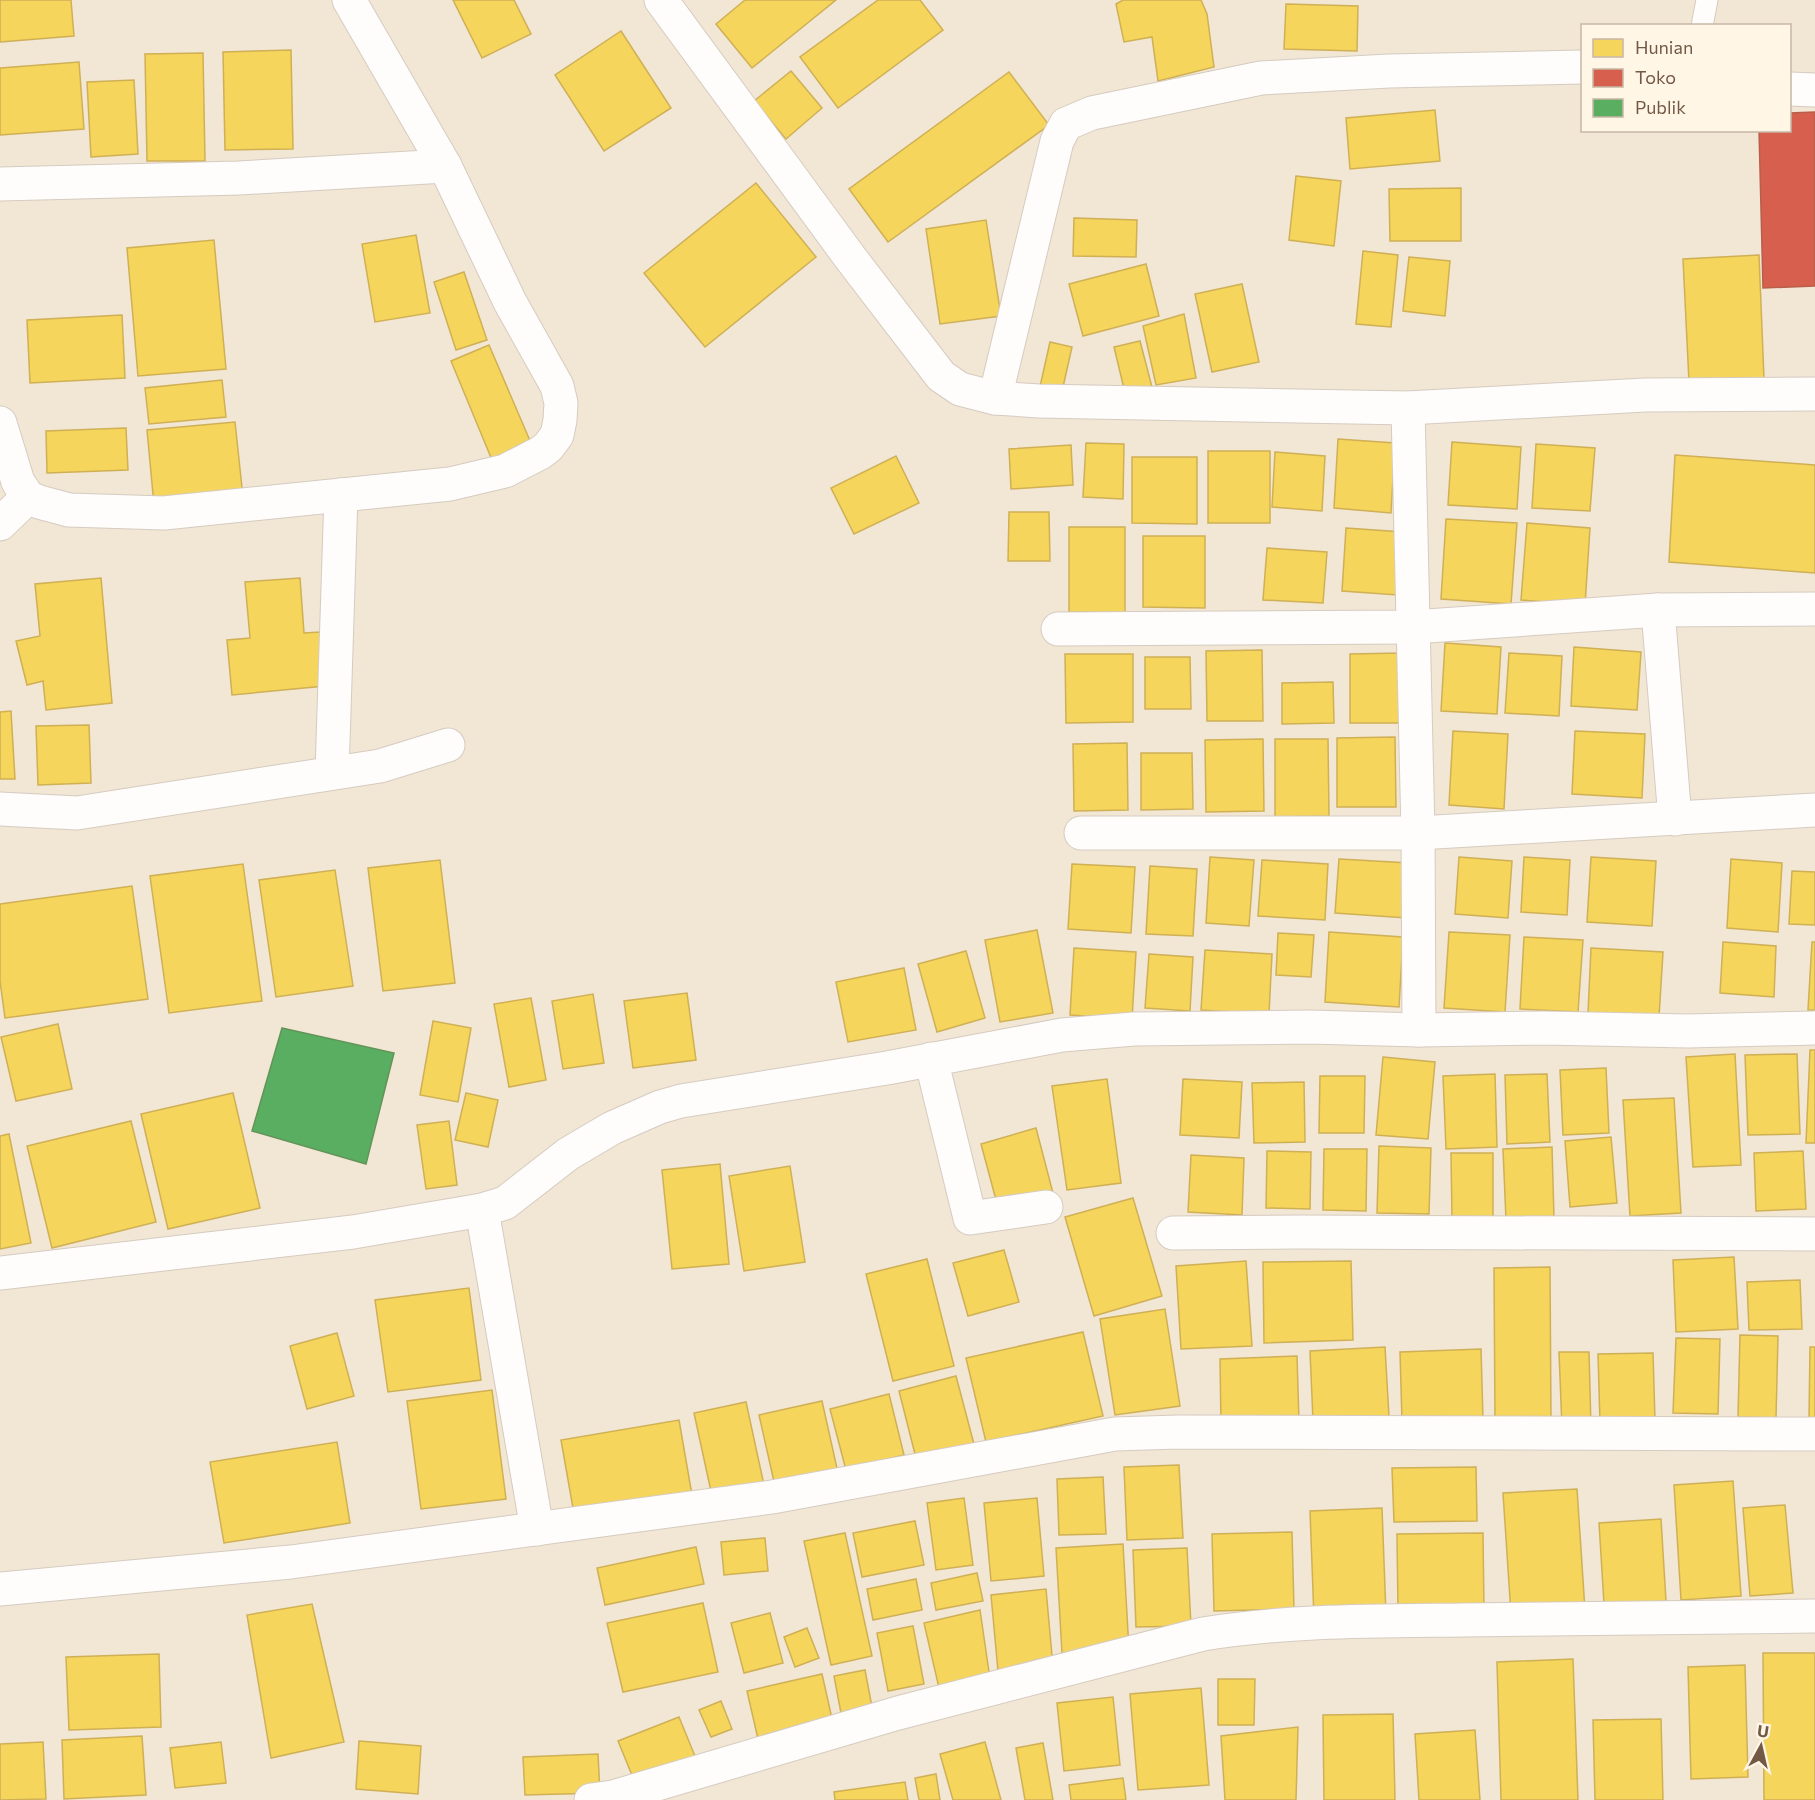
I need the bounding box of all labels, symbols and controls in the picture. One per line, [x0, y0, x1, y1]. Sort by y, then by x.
legend [1581, 24, 1791, 132]
text: Hunian [1635, 36, 1693, 58]
text: Toko [1635, 66, 1676, 88]
text: Publik [1635, 96, 1686, 118]
north arrow [1731, 1716, 1791, 1776]
text: U [1756, 1720, 1770, 1741]

